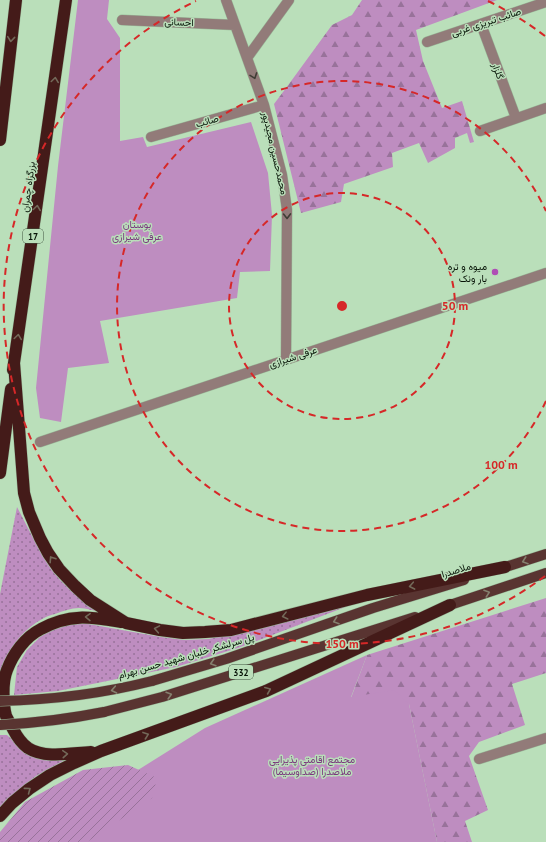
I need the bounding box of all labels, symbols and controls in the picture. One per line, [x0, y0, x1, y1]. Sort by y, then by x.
street label: صائب تبریزی غربی [449, 5, 523, 39]
street label: احسانی [164, 15, 194, 29]
one-way arrow [7, 36, 16, 42]
street label: گلزار [489, 60, 507, 82]
one-way arrow [249, 73, 257, 80]
one-way arrow [50, 77, 59, 83]
street label: محمدحسین مجیدپور [258, 109, 291, 196]
street label: صائب [194, 112, 220, 130]
street label: بزرگراه چمران [18, 161, 39, 213]
one-way arrow [32, 205, 41, 211]
one-way arrow [283, 213, 291, 219]
park label: بوستان عرفی شیرازی [112, 218, 162, 243]
road number: 17 [23, 229, 43, 243]
place label: میوه و تره بار ونک [448, 260, 487, 285]
marker: میوه و تره بار ونک [490, 267, 500, 277]
text: 50 m [442, 298, 468, 313]
centre of rings [335, 299, 349, 313]
one-way arrow [13, 334, 22, 340]
street label: عرفی شیرازی [267, 343, 319, 371]
text: 100 m [484, 457, 518, 472]
one-way arrow [522, 556, 529, 564]
one-way arrow [50, 557, 57, 564]
street label: ملاصدرا [440, 559, 472, 581]
one-way arrow [409, 581, 415, 590]
one-way arrow [484, 589, 491, 598]
one-way arrow [282, 611, 288, 619]
one-way arrow [85, 613, 91, 622]
one-way arrow [333, 616, 340, 625]
one-way arrow [154, 625, 160, 634]
street label: پل سرلشکر خلبان شهید حسن بهرام [116, 630, 256, 683]
text: 150 m [325, 636, 359, 651]
one-way arrow [210, 658, 217, 667]
road number: 332 [229, 665, 253, 679]
one-way arrow [111, 685, 117, 693]
one-way arrow [264, 687, 271, 695]
one-way arrow [165, 691, 172, 700]
one-way arrow [142, 731, 149, 739]
one-way arrow [62, 749, 68, 758]
park label: مجتمع اقامتی پذیرایی ملاصدرا (صداوسیما) [269, 753, 355, 778]
one-way arrow [24, 788, 31, 795]

